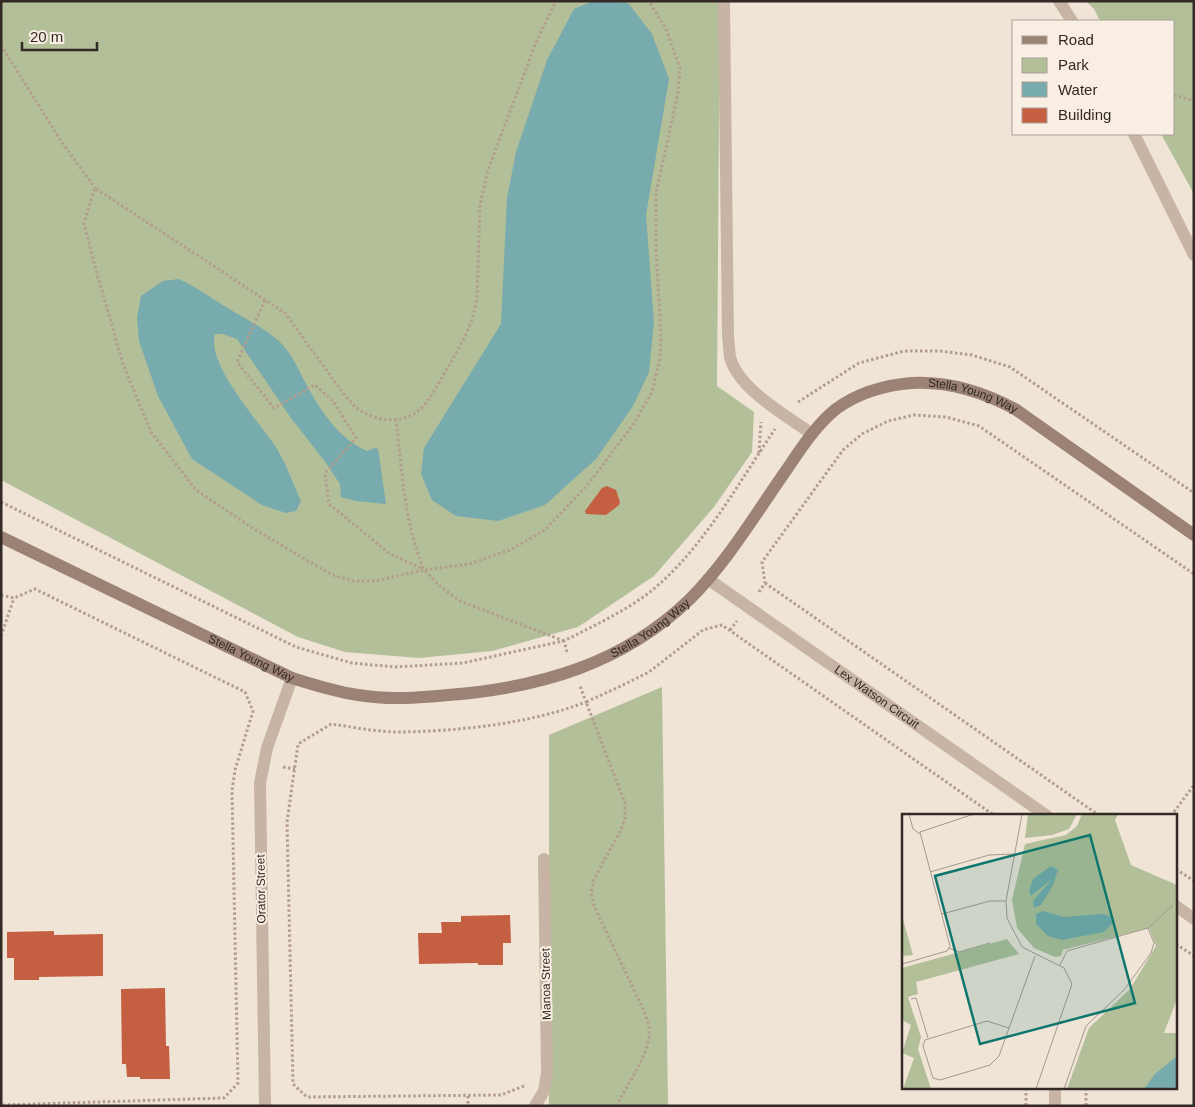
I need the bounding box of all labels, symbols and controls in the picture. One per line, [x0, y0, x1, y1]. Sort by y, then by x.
scale bar [22, 20, 98, 52]
legend [1012, 20, 1175, 135]
text: 20 m [30, 28, 63, 45]
text: Road [1058, 31, 1094, 48]
text: Park [1058, 56, 1089, 73]
text: Water [1058, 81, 1097, 98]
text: Building [1058, 106, 1111, 123]
street label: Stella Young Way [927, 376, 1020, 416]
street label: Stella Young Way [608, 596, 693, 661]
street label: Stella Young Way [206, 631, 296, 685]
street label: Lex Watson Circuit [832, 663, 923, 732]
inset map [902, 814, 1178, 1090]
street label: Orator Street [253, 854, 269, 924]
street label: Manoa Street [538, 947, 554, 1020]

